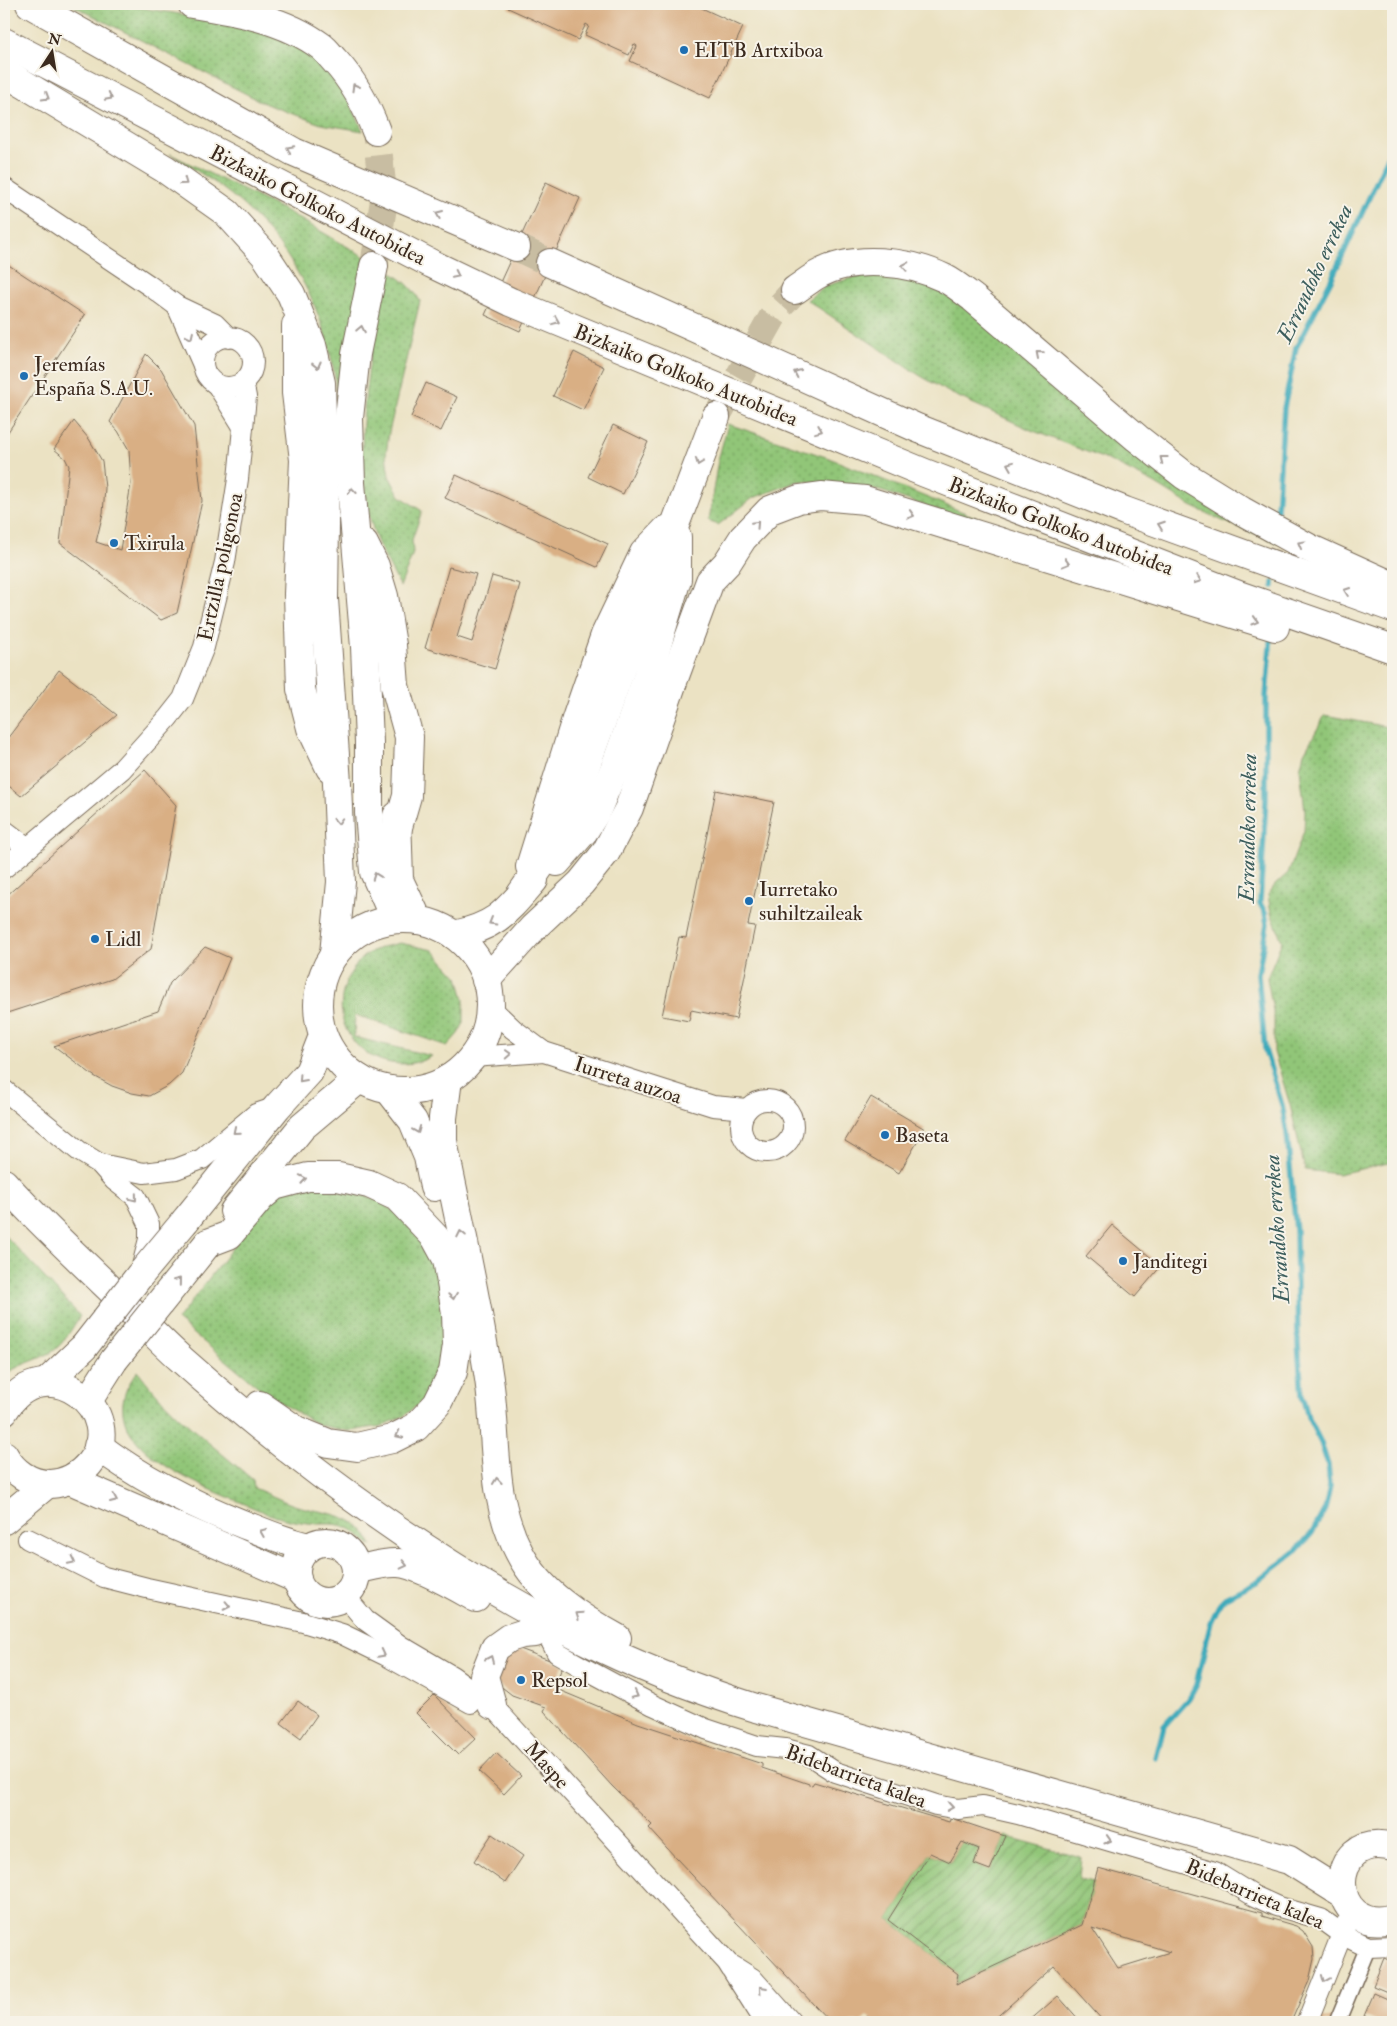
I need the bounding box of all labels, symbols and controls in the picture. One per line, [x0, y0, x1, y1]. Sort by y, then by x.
north arrow [28, 28, 78, 78]
text: N [46, 30, 63, 49]
place label: EITB Artxiboa [694, 37, 824, 64]
marker: EITB Artxiboa [678, 44, 690, 56]
one-way arrow [352, 83, 362, 92]
one-way arrow [40, 91, 49, 101]
one-way arrow [104, 91, 113, 101]
street label: Bizkaiko Golkoko Autobidea [205, 139, 431, 272]
one-way arrow [286, 146, 295, 156]
one-way arrow [178, 176, 188, 185]
water label: Errandoko errekea [1270, 200, 1359, 349]
one-way arrow [435, 210, 444, 221]
one-way arrow [901, 261, 910, 272]
one-way arrow [451, 269, 460, 280]
one-way arrow [551, 315, 560, 325]
street label: Bizkaiko Golkoko Autobidea [570, 318, 802, 433]
one-way arrow [355, 325, 366, 334]
one-way arrow [183, 331, 194, 340]
place label: Jeremías España S.A.U. [33, 351, 153, 402]
one-way arrow [1036, 351, 1045, 360]
one-way arrow [311, 361, 322, 370]
one-way arrow [793, 369, 802, 379]
marker: Jeremías España S.A.U. [18, 370, 30, 382]
one-way arrow [814, 423, 823, 434]
one-way arrow [1160, 456, 1169, 464]
one-way arrow [695, 457, 705, 466]
one-way arrow [1006, 461, 1015, 471]
street label: Bizkaiko Golkoko Autobidea [944, 471, 1178, 582]
one-way arrow [346, 487, 357, 495]
street label: Ertzilla poligonoa [192, 490, 249, 644]
one-way arrow [906, 509, 915, 519]
one-way arrow [750, 521, 759, 530]
one-way arrow [1158, 521, 1166, 531]
place label: Txirula [124, 530, 185, 557]
marker: Txirula [108, 537, 120, 549]
one-way arrow [1298, 540, 1307, 550]
one-way arrow [1062, 557, 1070, 567]
one-way arrow [1193, 573, 1202, 584]
one-way arrow [1343, 587, 1352, 597]
one-way arrow [1250, 615, 1259, 625]
water label: Errandoko errekea [1233, 753, 1263, 905]
one-way arrow [333, 818, 344, 826]
one-way arrow [372, 872, 382, 881]
place label: Iurretako suhiltzaileak [759, 876, 863, 927]
marker: Iurretako suhiltzaileak [743, 895, 755, 907]
one-way arrow [488, 916, 497, 926]
place label: Lidl [105, 926, 142, 953]
marker: Lidl [89, 933, 101, 945]
one-way arrow [504, 1048, 512, 1059]
street label: Iurreta auzoa [571, 1050, 686, 1111]
one-way arrow [299, 1074, 308, 1083]
place label: Baseta [895, 1122, 949, 1149]
one-way arrow [411, 1125, 421, 1134]
one-way arrow [233, 1126, 242, 1134]
marker: Baseta [879, 1129, 891, 1141]
water label: Errandoko errekea [1258, 1154, 1296, 1306]
one-way arrow [299, 1174, 308, 1185]
one-way arrow [128, 1192, 137, 1202]
one-way arrow [457, 1230, 467, 1239]
place label: Janditegi [1132, 1248, 1208, 1275]
marker: Janditegi [1117, 1255, 1129, 1267]
one-way arrow [172, 1278, 180, 1287]
one-way arrow [447, 1291, 457, 1300]
one-way arrow [396, 1429, 405, 1439]
one-way arrow [492, 1477, 503, 1485]
one-way arrow [109, 1493, 118, 1503]
one-way arrow [259, 1528, 268, 1539]
one-way arrow [67, 1555, 76, 1565]
one-way arrow [399, 1559, 408, 1570]
one-way arrow [223, 1600, 232, 1611]
one-way arrow [575, 1612, 585, 1621]
one-way arrow [377, 1648, 386, 1658]
one-way arrow [483, 1655, 494, 1664]
place label: Repsol [531, 1667, 588, 1694]
marker: Repsol [515, 1674, 527, 1686]
one-way arrow [629, 1689, 638, 1699]
street label: Maspe [518, 1736, 575, 1795]
street label: Bidebarrieta kalea [782, 1738, 930, 1815]
one-way arrow [946, 1802, 955, 1812]
one-way arrow [1103, 1835, 1111, 1845]
street label: Bidebarrieta kalea [1181, 1853, 1329, 1936]
one-way arrow [1321, 1974, 1331, 1983]
one-way arrow [759, 1986, 768, 1995]

